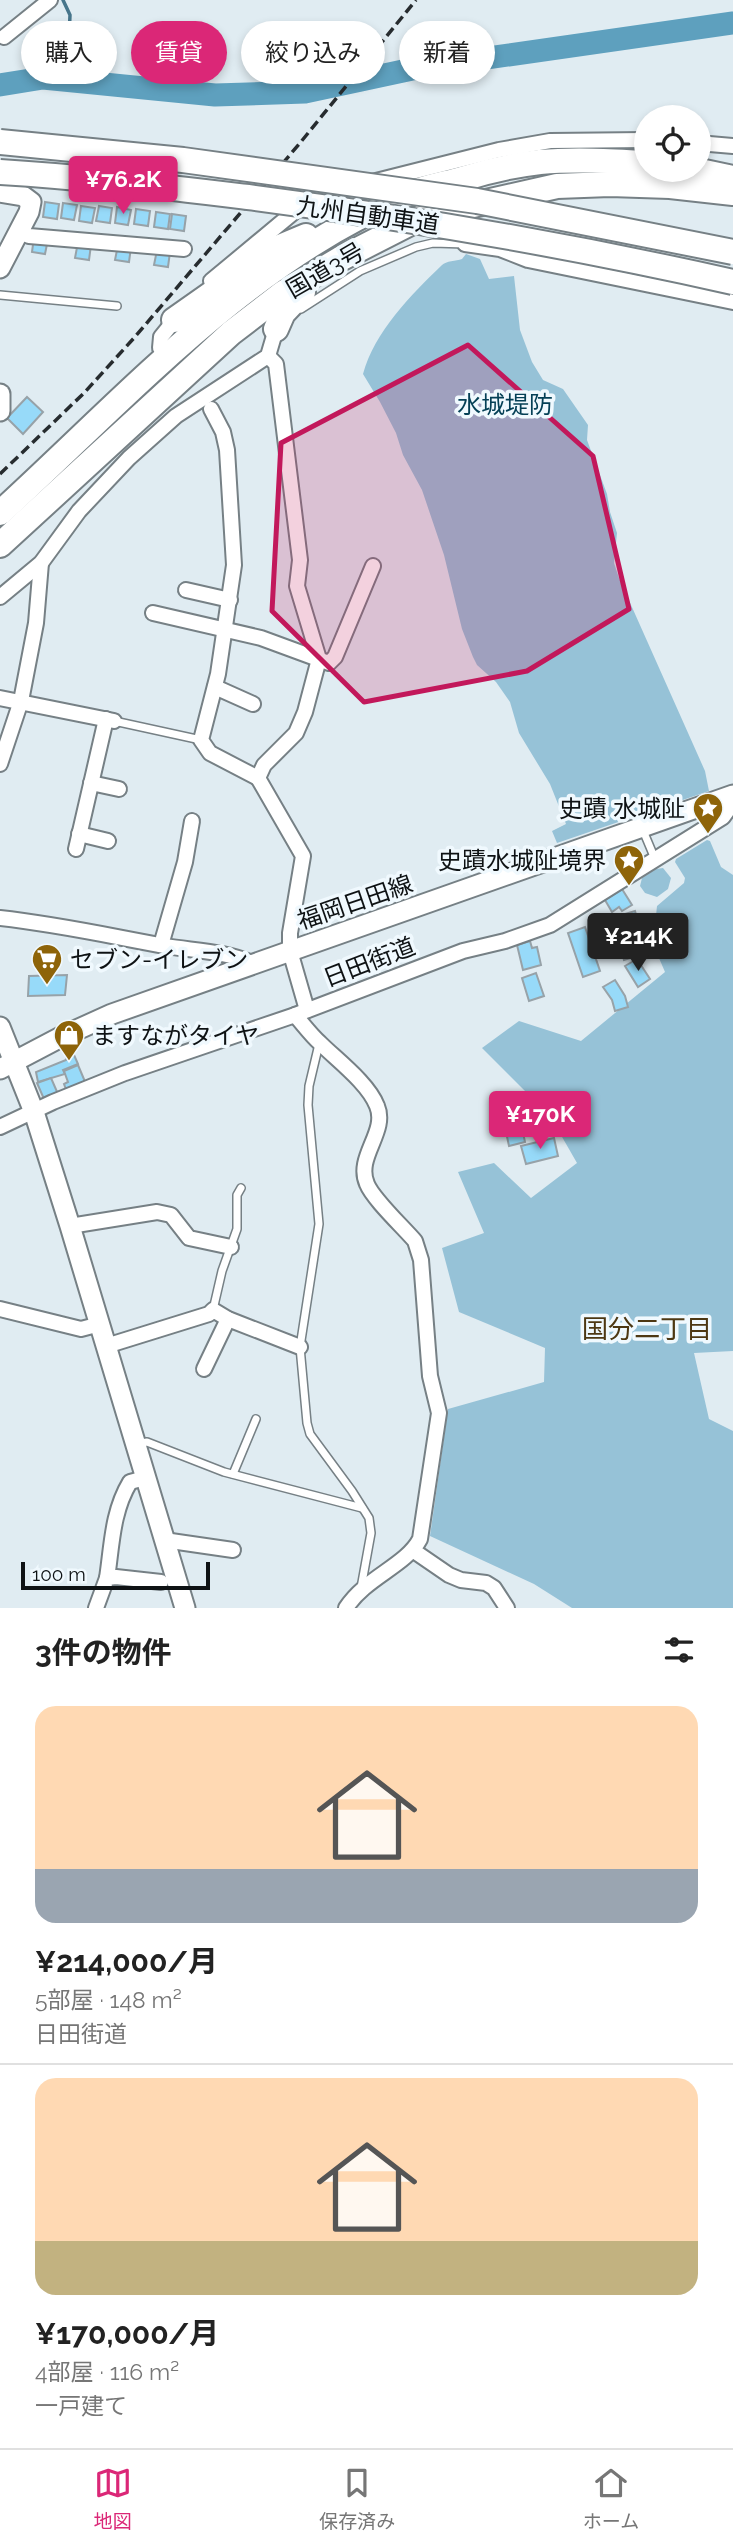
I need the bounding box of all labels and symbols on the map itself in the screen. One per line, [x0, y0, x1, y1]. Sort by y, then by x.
pin: ¥76.2K [66, 156, 180, 216]
street label: 九州自動車道 [295, 191, 441, 239]
street label: 国道3号 [281, 236, 369, 304]
park label: 水城堤防 [457, 390, 553, 419]
place icon: 史蹟 水城阯 [691, 791, 725, 835]
place label: 史蹟 水城阯 [559, 794, 685, 823]
place icon: 史蹟水城阯境界 [612, 843, 646, 887]
place label: 史蹟水城阯境界 [438, 846, 606, 875]
street label: 福岡日田線 [294, 869, 416, 935]
pin: ¥214K [589, 914, 687, 973]
street label: 日田街道 [319, 931, 419, 993]
supermarket icon: セブン-イレブン [30, 942, 64, 986]
place label: セブン-イレブン [70, 945, 248, 974]
shop icon: ますながタイヤ [52, 1018, 86, 1062]
place label: ますながタイヤ [92, 1021, 259, 1050]
pin: ¥170K [491, 1092, 589, 1151]
district label: 国分二丁目 [582, 1314, 712, 1344]
scale bar [21, 1559, 210, 1591]

